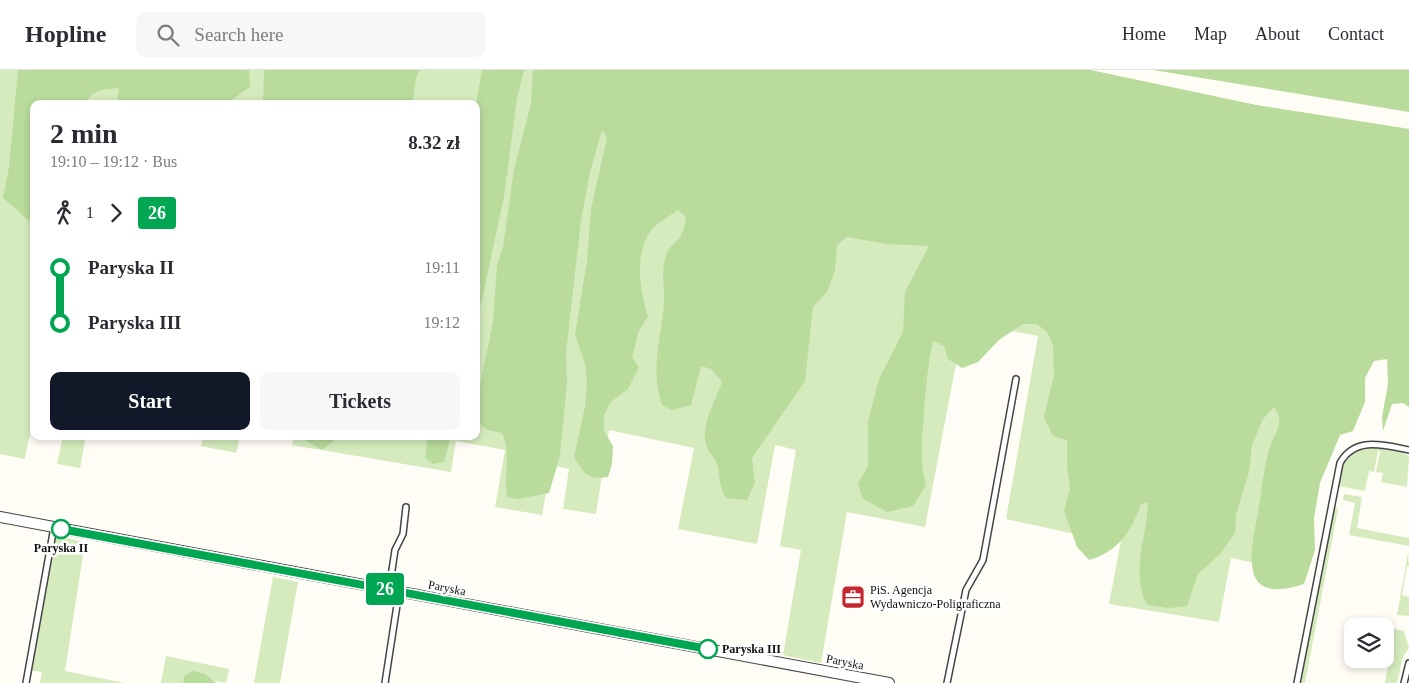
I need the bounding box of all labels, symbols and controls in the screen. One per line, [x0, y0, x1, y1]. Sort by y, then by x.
search box [136, 12, 486, 57]
text: Hopline [25, 21, 106, 47]
icon: search [154, 21, 182, 49]
text: Search here [194, 24, 284, 45]
text: Home [1122, 24, 1166, 44]
text: Map [1194, 24, 1227, 44]
text: About [1255, 24, 1300, 44]
text: Contact [1328, 24, 1384, 44]
text: 2 min [50, 118, 118, 149]
text: 8.32 zł [408, 132, 460, 153]
text: 19:10 – 19:12 · Bus [50, 153, 177, 170]
icon: walk [50, 199, 78, 227]
icon: forward [102, 199, 130, 227]
text: 26 [148, 203, 166, 223]
text: 1 [86, 204, 94, 221]
text: Paryska II [88, 257, 174, 278]
text: 19:11 [424, 259, 460, 276]
text: Paryska III [88, 312, 181, 333]
text: 19:12 [424, 314, 460, 331]
button: Start [50, 372, 250, 430]
button: Tickets [260, 372, 460, 430]
marker: Paryska II [51, 519, 71, 539]
place label: Paryska II [34, 541, 88, 555]
line badge: 26 [362, 573, 408, 605]
street label: Paryska [427, 578, 468, 599]
text: 26 [376, 579, 394, 599]
place label: PiS. Agencja Wydawniczo-Poligraficzna [870, 583, 1001, 611]
office icon: PiS. Agencja Wydawniczo-Poligraficzna [840, 584, 866, 610]
map controls [1344, 618, 1394, 668]
button: layers [1344, 618, 1394, 668]
marker: Paryska III [698, 639, 718, 659]
place label: Paryska III [722, 642, 781, 656]
street label: Paryska [825, 652, 866, 673]

